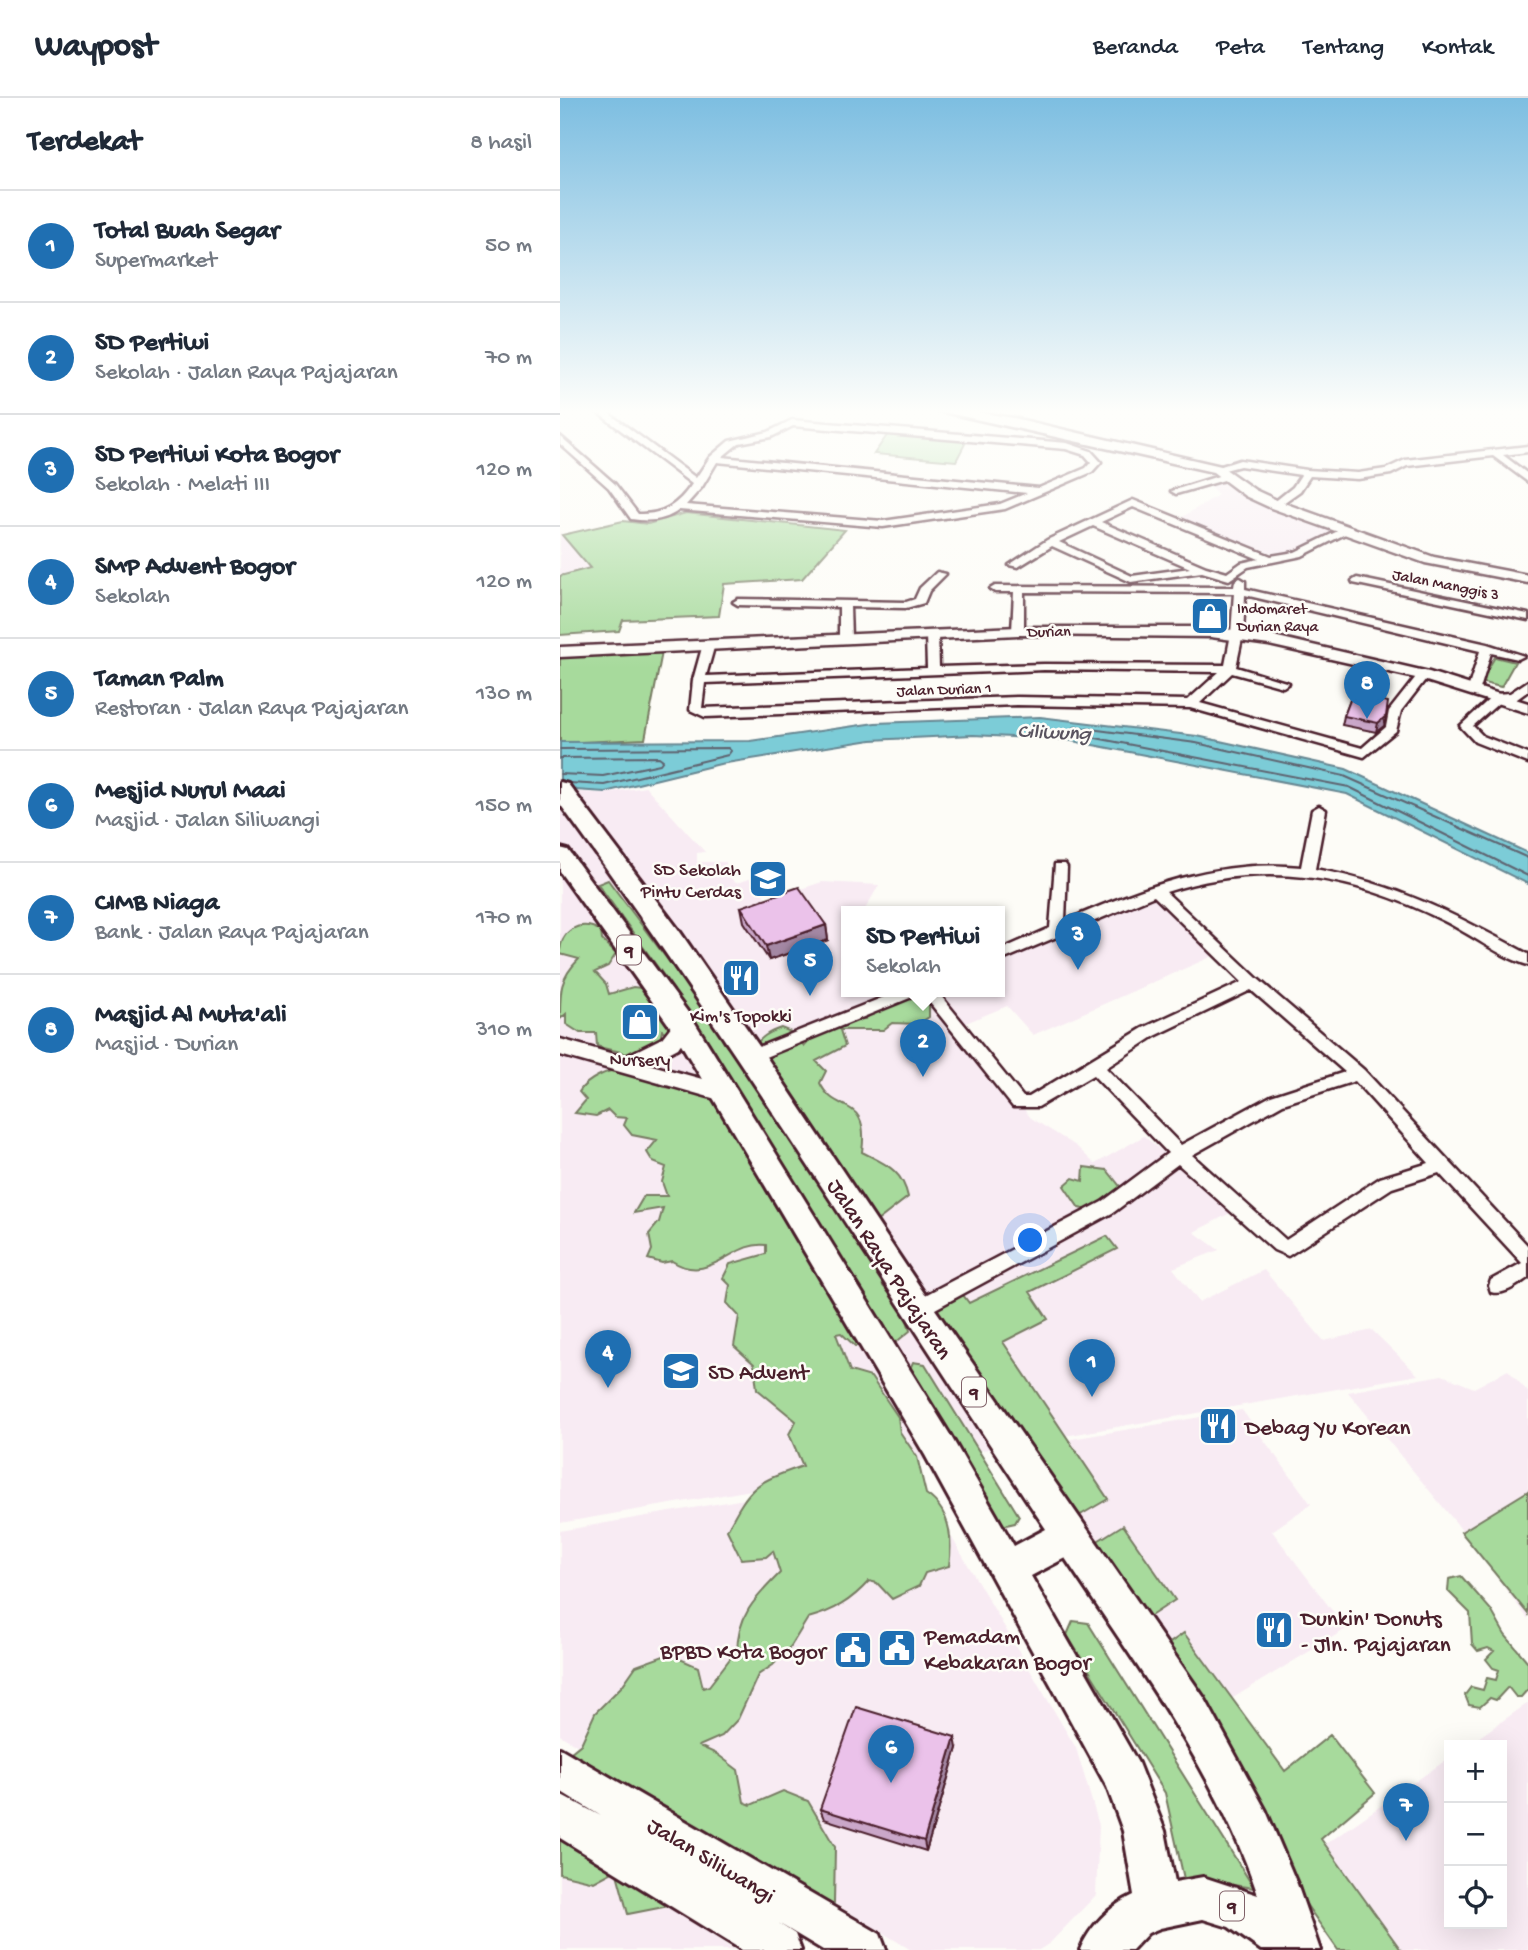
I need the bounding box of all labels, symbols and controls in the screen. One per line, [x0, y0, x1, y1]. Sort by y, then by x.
text: Waypost [35, 29, 157, 67]
text: Beranda [1093, 34, 1178, 63]
text: Peta [1216, 34, 1265, 63]
text: Tentang [1303, 34, 1384, 63]
text: Kontak [1422, 34, 1493, 63]
text: Terdekat [28, 126, 141, 161]
text: 8 hasil [470, 130, 532, 157]
text: Total Buah Segar [95, 217, 279, 248]
text: 1 [46, 233, 56, 260]
text: 50 m [485, 233, 532, 260]
text: Supermarket [95, 248, 217, 275]
text: SD Pertiwi [95, 329, 209, 360]
text: 2 [45, 345, 57, 372]
text: 70 m [485, 345, 532, 372]
text: Sekolah · Jalan Raya Pajajaran [95, 360, 398, 387]
text: SD Pertiwi Kota Bogor [95, 441, 339, 472]
text: 3 [45, 457, 57, 484]
text: 120 m [477, 457, 532, 484]
text: Sekolah · Melati III [95, 472, 270, 499]
text: SMP Advent Bogor [95, 553, 294, 584]
street label: Jalan Manggis 3 [1390, 567, 1500, 606]
text: 4 [46, 569, 56, 596]
text: 120 m [477, 569, 532, 596]
text: Sekolah [95, 584, 170, 611]
shop icon: Indomaret Durian Raya [1189, 595, 1231, 637]
place label: Indomaret Durian Raya [1236, 601, 1319, 638]
street label: Durian [1026, 624, 1071, 643]
pin: 8 [1344, 661, 1390, 719]
text: Taman Palm [95, 665, 224, 696]
street label: Jalan Durian 1 [896, 680, 992, 703]
text: 5 [45, 681, 57, 708]
text: 130 m [476, 681, 532, 708]
text: Restoran · Jalan Raya Pajajaran [95, 696, 408, 723]
water label: Ciliwung [1017, 721, 1093, 748]
text: Mesjid Nurul Maai [95, 777, 286, 808]
text: 6 [45, 793, 57, 820]
text: 150 m [476, 793, 532, 820]
text: Masjid · Jalan Siliwangi [95, 808, 320, 835]
school or university icon: SD Sekolah Pintu Cerdas [747, 858, 789, 900]
place label: SD Sekolah Pintu Cerdas [640, 860, 742, 905]
text: CIMB Niaga [95, 889, 219, 920]
text: 7 [45, 905, 57, 932]
text: 170 m [476, 905, 532, 932]
popup [841, 906, 1005, 997]
pin: 3 [1055, 912, 1101, 970]
text: Bank · Jalan Raya Pajajaran [95, 920, 369, 947]
text: SD Pertiwi [866, 923, 980, 954]
road number: 9 [617, 936, 641, 964]
pin: 5 [787, 938, 833, 996]
text: Sekolah [866, 954, 941, 981]
restaurant icon: Kim's Topokki [720, 957, 762, 999]
text: Masjid Al Muta'ali [95, 1001, 287, 1032]
shop icon: Nursery [619, 1001, 661, 1043]
place label: Kim's Topokki [690, 1006, 792, 1029]
text: 8 [45, 1017, 57, 1044]
text: 310 m [476, 1017, 532, 1044]
pin: 2 [900, 1019, 946, 1077]
text: Masjid · Durian [95, 1032, 238, 1059]
place label: Nursery [610, 1050, 671, 1073]
street label: Jalan Raya Pajajaran [820, 1175, 957, 1365]
your location [1013, 1223, 1047, 1257]
pin: 4 [585, 1330, 631, 1388]
pin: 1 [1069, 1339, 1115, 1397]
school or university icon: SD Advent [660, 1350, 702, 1392]
place label: SD Advent [708, 1361, 810, 1388]
road number: 9 [962, 1378, 986, 1406]
restaurant icon: Debag Yu Korean [1197, 1405, 1239, 1447]
place label: Debag Yu Korean [1243, 1416, 1411, 1443]
place label: Dunkin' Donuts - Jln. Pajajaran [1299, 1607, 1451, 1660]
restaurant icon: Dunkin' Donuts - Jln. Pajajaran [1253, 1609, 1295, 1651]
place label: Pemadam Kebakaran Bogor [923, 1625, 1092, 1678]
public building icon: Pemadam Kebakaran Bogor [876, 1627, 918, 1669]
public building icon: BPBD Kota Bogor [832, 1629, 874, 1671]
place label: BPBD Kota Bogor [659, 1640, 828, 1667]
pin: 6 [868, 1725, 914, 1783]
map controls [1444, 1740, 1507, 1929]
button: + [1444, 1740, 1507, 1803]
pin: 7 [1383, 1783, 1429, 1841]
button: − [1444, 1803, 1507, 1866]
street label: Jalan Siliwangi [641, 1813, 779, 1911]
button: locate [1444, 1866, 1507, 1929]
road number: 9 [1220, 1892, 1244, 1920]

